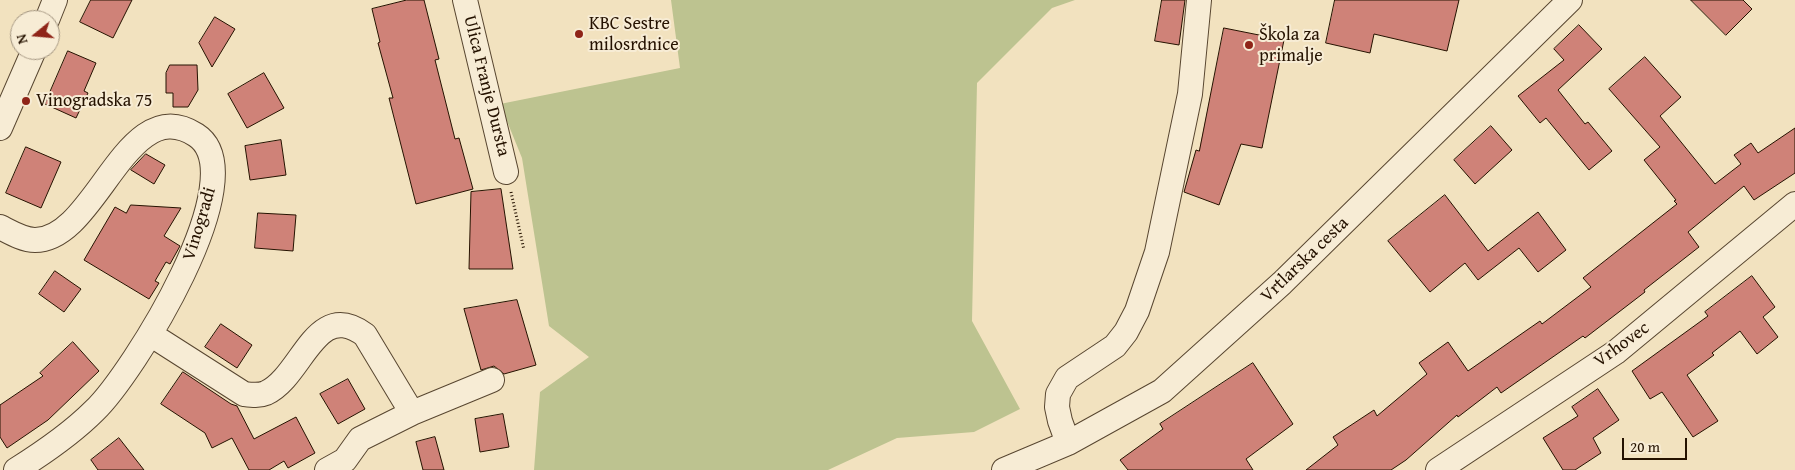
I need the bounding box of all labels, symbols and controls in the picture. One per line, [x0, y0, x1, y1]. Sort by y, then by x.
north arrow [10, 10, 60, 60]
street label: Ulica Franje Dursta [458, 13, 514, 159]
place label: KBC Sestre milosrdnice [589, 13, 679, 56]
place label: Škola za primalje [1259, 24, 1323, 66]
marker: KBC Sestre milosrdnice [573, 28, 585, 40]
text: N [11, 32, 33, 46]
marker: Škola za primalje [1243, 39, 1255, 51]
place label: Vinogradska 75 [36, 90, 153, 112]
marker: Vinogradska 75 [20, 95, 32, 107]
street label: Vinogradi [179, 185, 221, 263]
street label: Vrtlarska cesta [1257, 213, 1353, 307]
street label: Vrhovec [1590, 318, 1654, 372]
scale bar [1625, 428, 1690, 460]
text: 20 m [1630, 436, 1660, 457]

